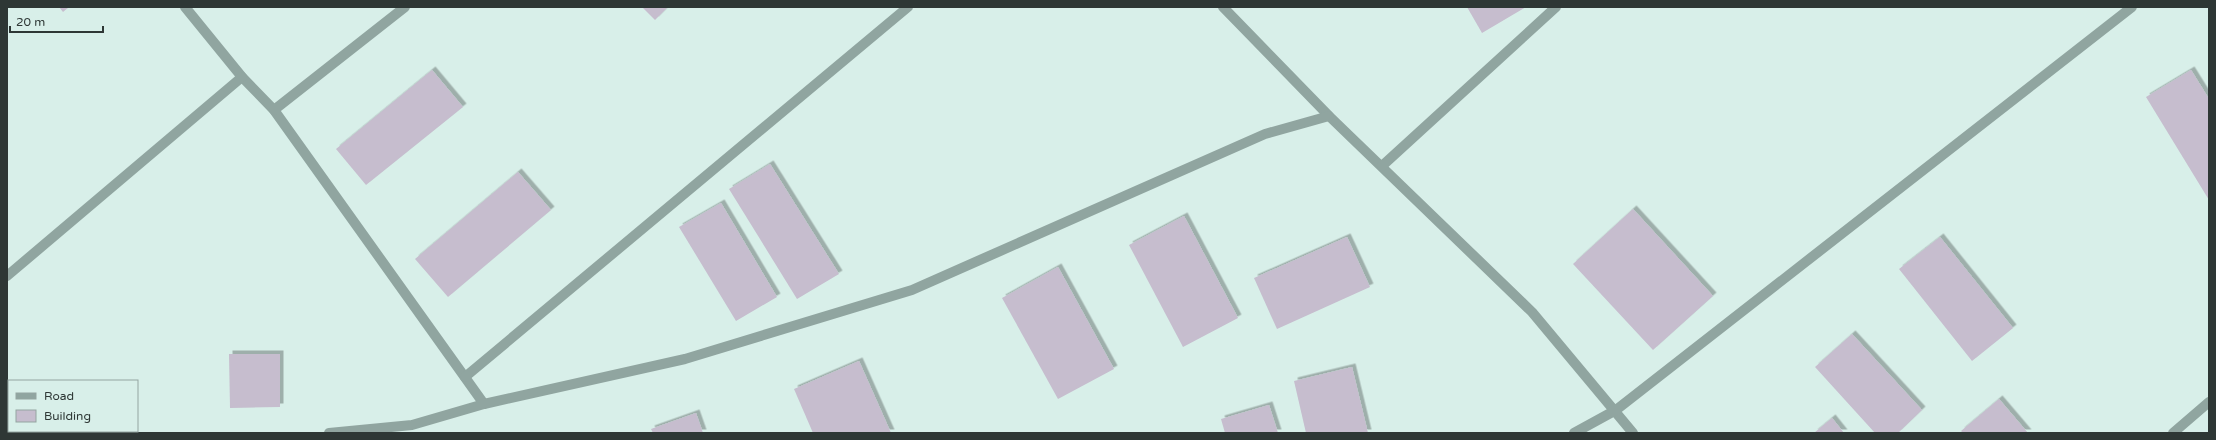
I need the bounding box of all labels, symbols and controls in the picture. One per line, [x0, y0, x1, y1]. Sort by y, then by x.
scale bar [10, 8, 103, 34]
text: 20 m [16, 15, 45, 29]
legend [8, 380, 138, 432]
text: Road [44, 389, 74, 403]
text: Building [44, 409, 91, 423]

